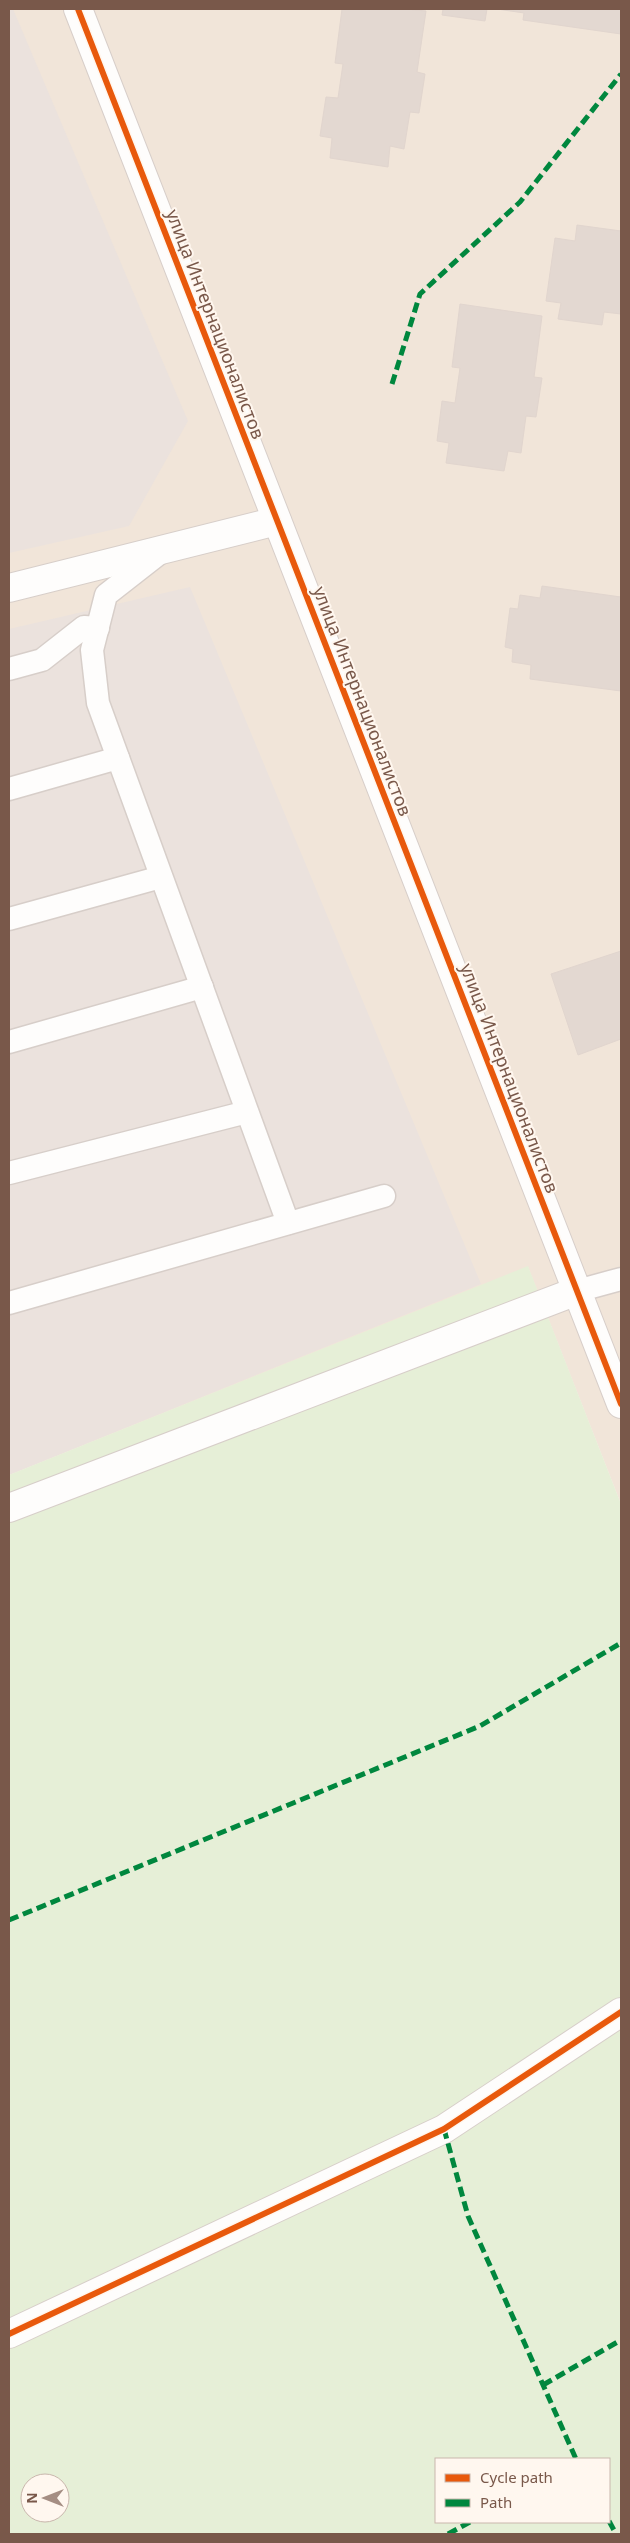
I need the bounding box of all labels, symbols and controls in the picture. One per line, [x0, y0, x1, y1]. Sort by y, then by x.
street label: улица Интернационалистов [161, 206, 271, 442]
street label: улица Интернационалистов [308, 583, 418, 819]
street label: улица Интернационалистов [455, 960, 565, 1196]
legend [435, 2458, 610, 2523]
text: Cycle path [480, 2467, 553, 2487]
north arrow [20, 2473, 70, 2523]
text: N [22, 2492, 41, 2504]
text: Path [480, 2492, 512, 2512]

